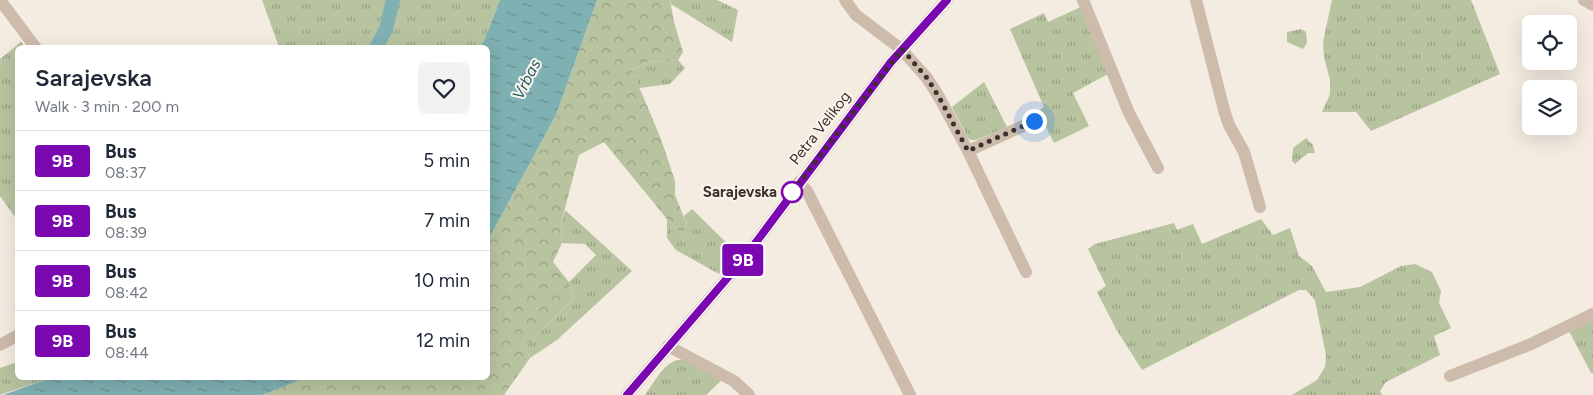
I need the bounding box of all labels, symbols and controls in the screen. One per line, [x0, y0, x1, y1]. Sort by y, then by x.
map controls [1522, 15, 1577, 135]
button: locate [1522, 15, 1577, 70]
water label: Vrbas [508, 55, 545, 103]
button: heart [418, 62, 470, 114]
text: Sarajevska [35, 63, 152, 92]
button: layers [1522, 80, 1577, 135]
street label: Petra Velikog [786, 88, 854, 168]
text: Walk · 3 min · 200 m [35, 97, 179, 116]
your location [1022, 109, 1047, 134]
text: Bus [105, 140, 136, 163]
text: 5 min [423, 149, 470, 172]
text: 9B [52, 150, 73, 172]
text: 08:37 [105, 163, 146, 182]
marker: Sarajevska [781, 181, 803, 203]
place label: Sarajevska [703, 183, 777, 201]
text: Bus [105, 200, 136, 223]
text: 7 min [424, 209, 470, 232]
text: 9B [52, 210, 73, 232]
text: 08:39 [105, 223, 147, 242]
line badge: 9B [720, 244, 766, 276]
text: 9B [732, 249, 754, 271]
text: Bus [105, 260, 136, 283]
text: 10 min [414, 269, 470, 292]
text: 9B [52, 270, 73, 292]
text: 08:42 [105, 283, 148, 302]
text: Bus [105, 320, 136, 343]
text: 12 min [416, 329, 470, 352]
text: 9B [52, 330, 73, 352]
text: 08:44 [105, 343, 149, 362]

